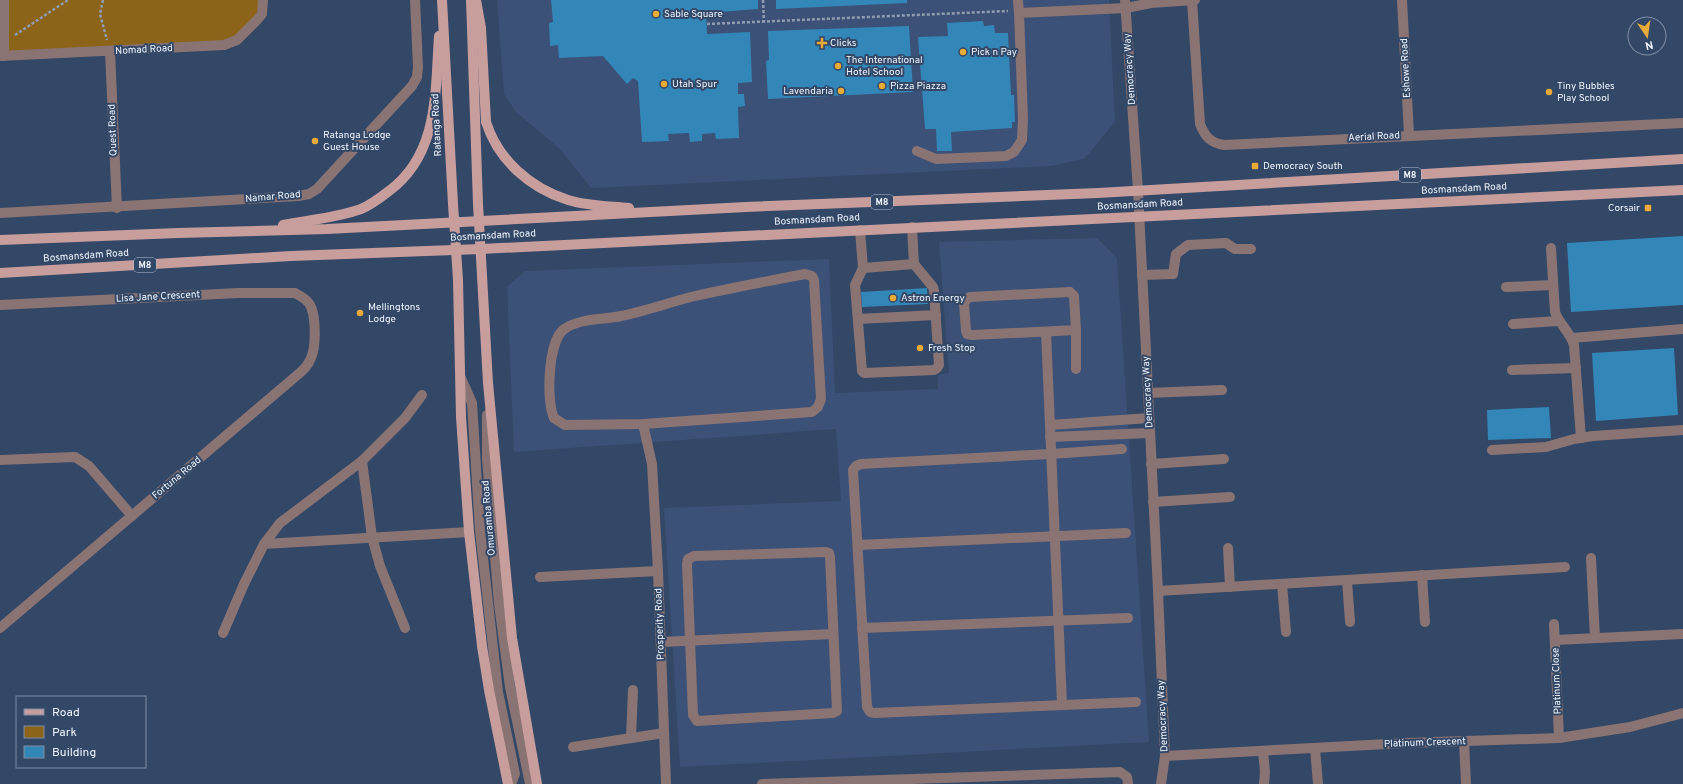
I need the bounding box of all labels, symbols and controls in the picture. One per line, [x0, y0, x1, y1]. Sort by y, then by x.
place label: Sable Square [664, 8, 723, 21]
marker: Sable Square [651, 9, 661, 19]
north arrow [1627, 16, 1667, 56]
street label: Democracy Way [1121, 33, 1139, 105]
place label: Clicks [830, 37, 857, 50]
text: N [1644, 37, 1654, 52]
marker: Clicks [817, 38, 827, 48]
street label: Eshowe Road [1398, 38, 1414, 98]
street label: Nomad Road [115, 42, 173, 58]
place label: Pick n Pay [971, 46, 1017, 59]
marker: Pick n Pay [958, 47, 968, 57]
place label: The International Hotel School [846, 54, 923, 79]
marker: The International Hotel School [833, 61, 843, 71]
place label: Utah Spur [672, 78, 717, 91]
marker: Utah Spur [659, 79, 669, 89]
place label: Pizza Piazza [890, 80, 946, 93]
place label: Tiny Bubbles Play School [1557, 80, 1615, 105]
marker: Pizza Piazza [877, 81, 887, 91]
place label: Lavendaria [783, 85, 833, 98]
marker: Lavendaria [836, 86, 846, 96]
marker: Tiny Bubbles Play School [1544, 87, 1554, 97]
street label: Ratanga Road [429, 93, 445, 157]
street label: Quest Road [106, 104, 120, 156]
place label: Ratanga Lodge Guest House [323, 129, 391, 154]
street label: Aerial Road [1348, 129, 1400, 145]
marker: Ratanga Lodge Guest House [310, 136, 320, 146]
place label: Democracy South [1263, 160, 1343, 173]
marker: Democracy South [1250, 161, 1260, 171]
road number: M8 [1399, 168, 1421, 182]
street label: Bosmansdam Road [1421, 180, 1507, 198]
street label: Namar Road [245, 188, 301, 206]
road number: M8 [871, 195, 893, 209]
street label: Bosmansdam Road [1097, 196, 1183, 214]
place label: Corsair [1608, 202, 1640, 215]
marker: Corsair [1643, 203, 1653, 213]
street label: Bosmansdam Road [774, 211, 860, 229]
street label: Bosmansdam Road [450, 227, 536, 245]
street label: Bosmansdam Road [43, 247, 129, 265]
road number: M8 [134, 258, 156, 272]
street label: Lisa Jane Crescent [115, 288, 201, 306]
place label: Astron Energy [901, 292, 965, 305]
marker: Astron Energy [888, 293, 898, 303]
place label: Mellingtons Lodge [368, 301, 420, 326]
marker: Mellingtons Lodge [355, 308, 365, 318]
place label: Fresh Stop [928, 342, 976, 355]
marker: Fresh Stop [915, 343, 925, 353]
street label: Democracy Way [1140, 356, 1156, 428]
street label: Fortuna Road [150, 454, 204, 502]
street label: Omuramba Road [479, 480, 499, 556]
street label: Prosperity Road [652, 588, 668, 660]
street label: Platinum Close [1549, 647, 1565, 715]
street label: Democracy Way [1155, 680, 1171, 752]
legend [16, 696, 146, 768]
text: Road [52, 705, 80, 721]
text: Park [52, 725, 77, 741]
street label: Platinum Crescent [1384, 735, 1466, 751]
text: Building [52, 745, 96, 761]

